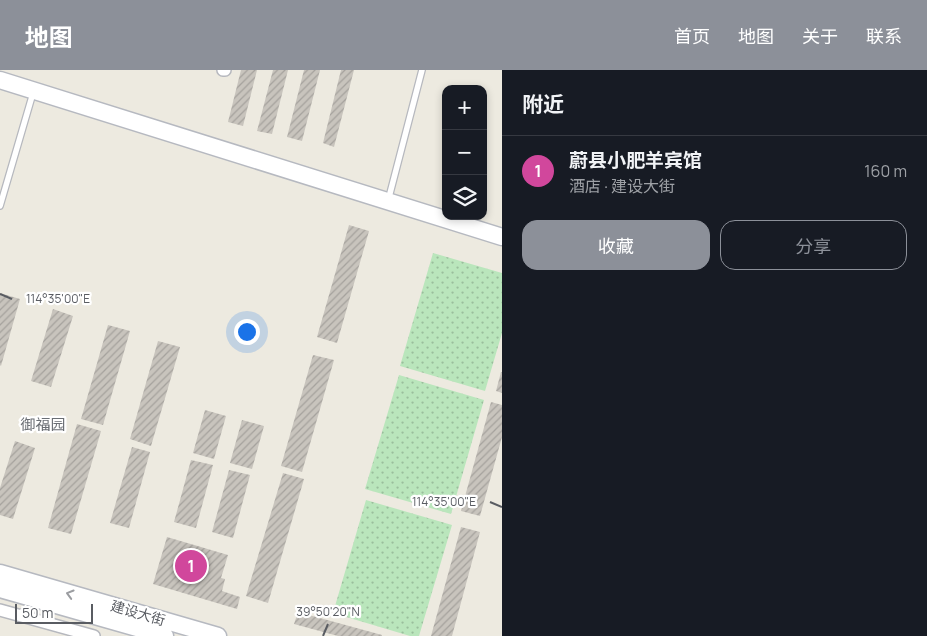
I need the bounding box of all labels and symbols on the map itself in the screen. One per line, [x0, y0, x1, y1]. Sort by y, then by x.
text: 114°35'00"E [26, 290, 90, 307]
your location [234, 319, 260, 345]
district label: 御福园 [20, 414, 66, 435]
text: 114°35'00"E [412, 493, 476, 510]
pin: 1 [175, 547, 207, 585]
one-way arrow [66, 589, 75, 599]
street label: 建设大街 [109, 596, 168, 629]
scale bar [15, 601, 92, 624]
text: 39°50'20"N [296, 603, 360, 620]

